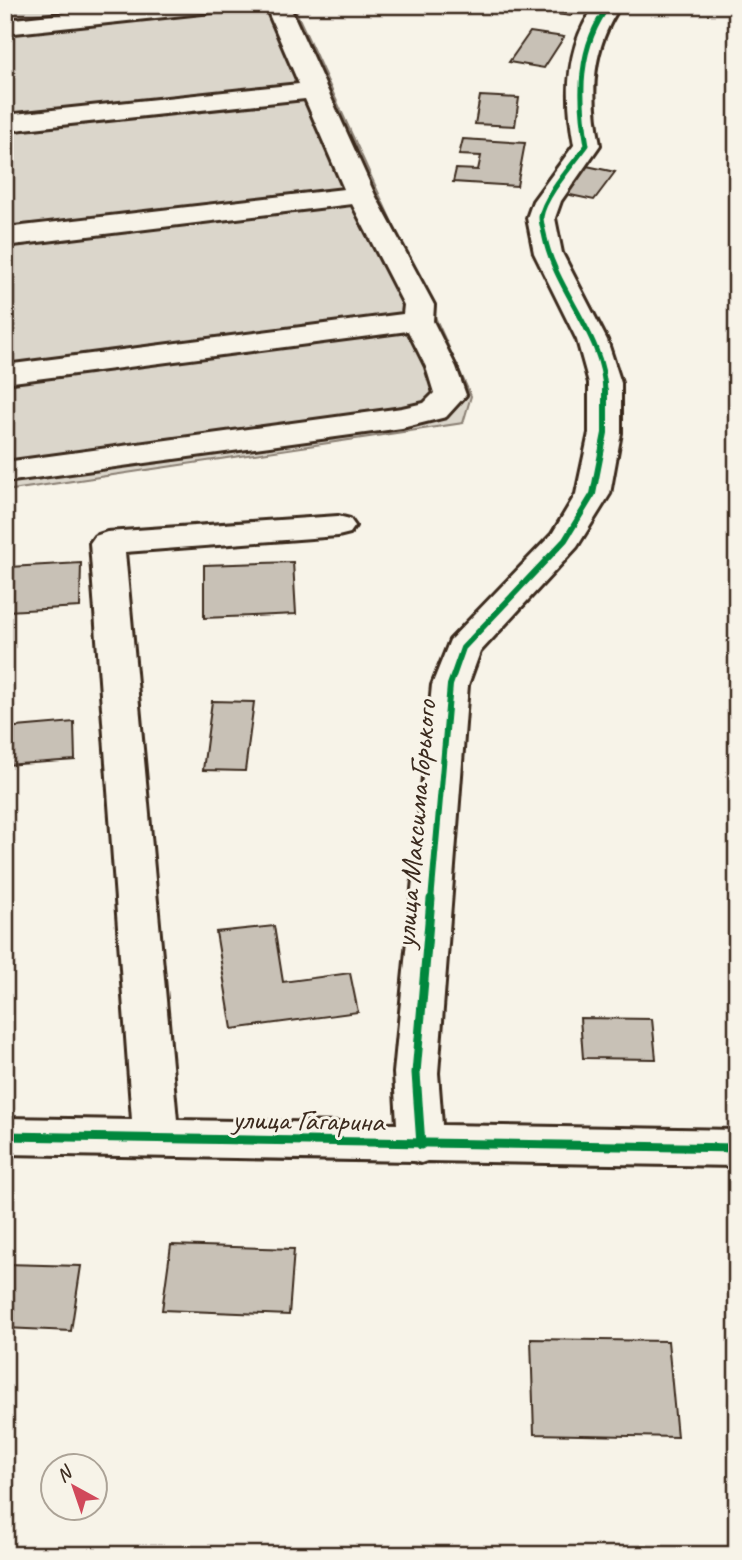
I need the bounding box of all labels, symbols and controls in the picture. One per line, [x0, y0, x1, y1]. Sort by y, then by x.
street label: улица Максима Горького [385, 697, 445, 951]
street label: улица Гагарина [230, 1100, 386, 1140]
north arrow [38, 1452, 108, 1522]
text: N [51, 1460, 78, 1488]

